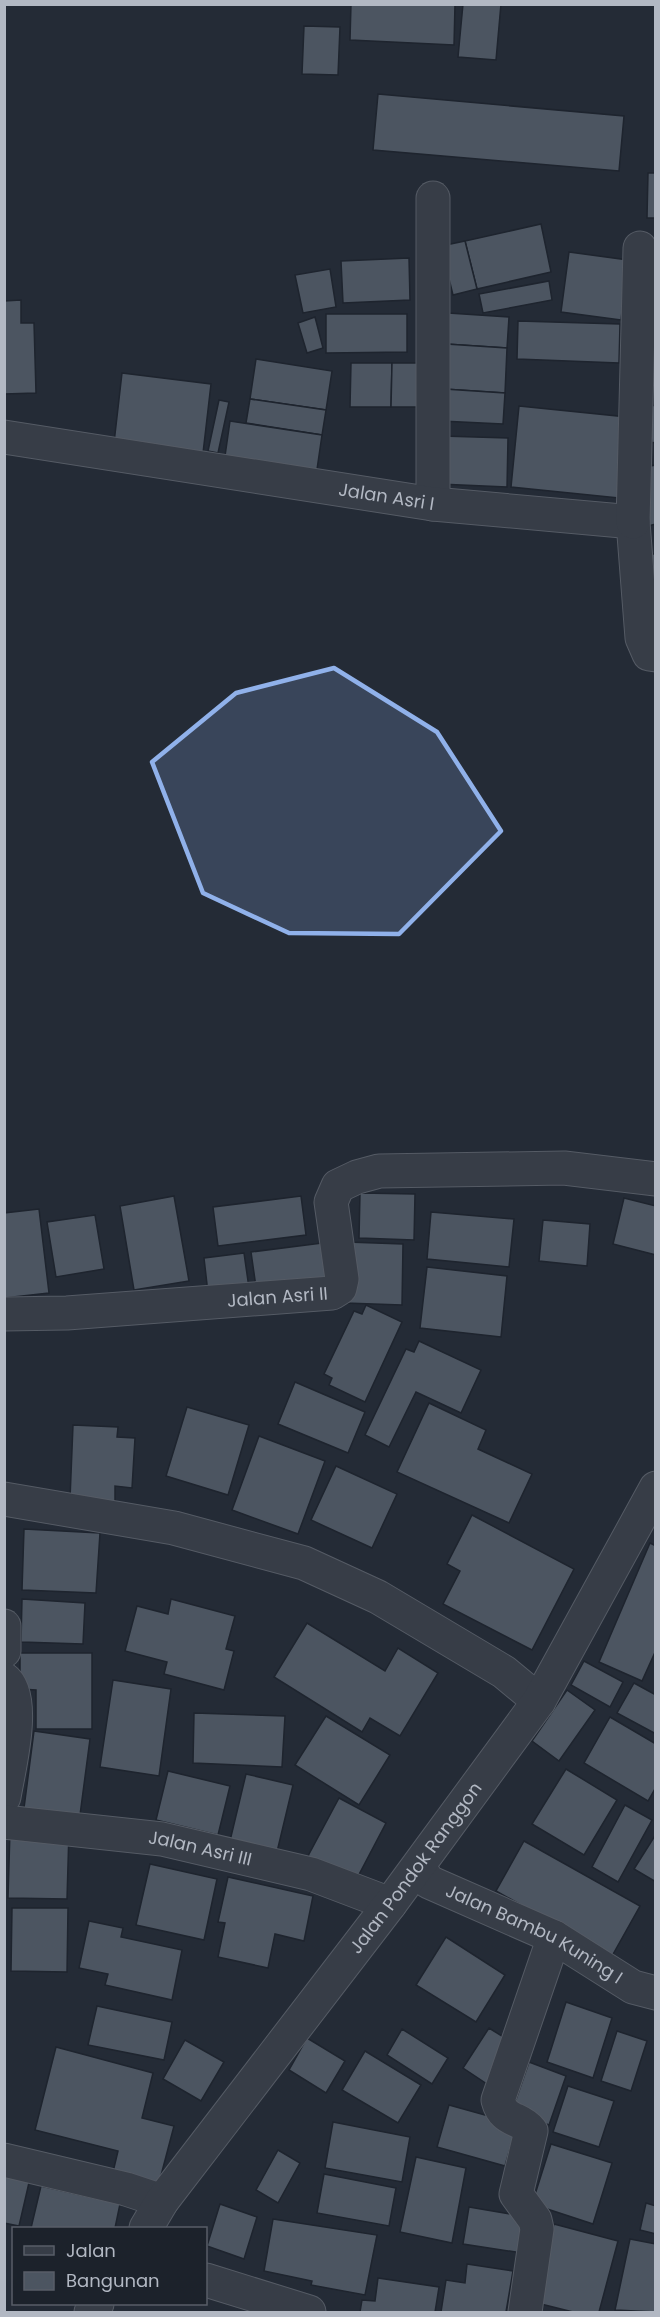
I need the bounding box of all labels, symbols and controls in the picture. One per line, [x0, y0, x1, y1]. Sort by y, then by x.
street label: Jalan Asri I [337, 476, 436, 516]
street label: Jalan Asri II [226, 1280, 329, 1313]
street label: Jalan Pondok Ranggon [343, 1777, 487, 1959]
street label: Jalan Asri III [147, 1825, 254, 1872]
street label: Jalan Bambu Kuning I [442, 1878, 628, 1989]
legend [12, 2227, 207, 2305]
text: Jalan [66, 2238, 116, 2263]
text: Bangunan [66, 2268, 160, 2293]

